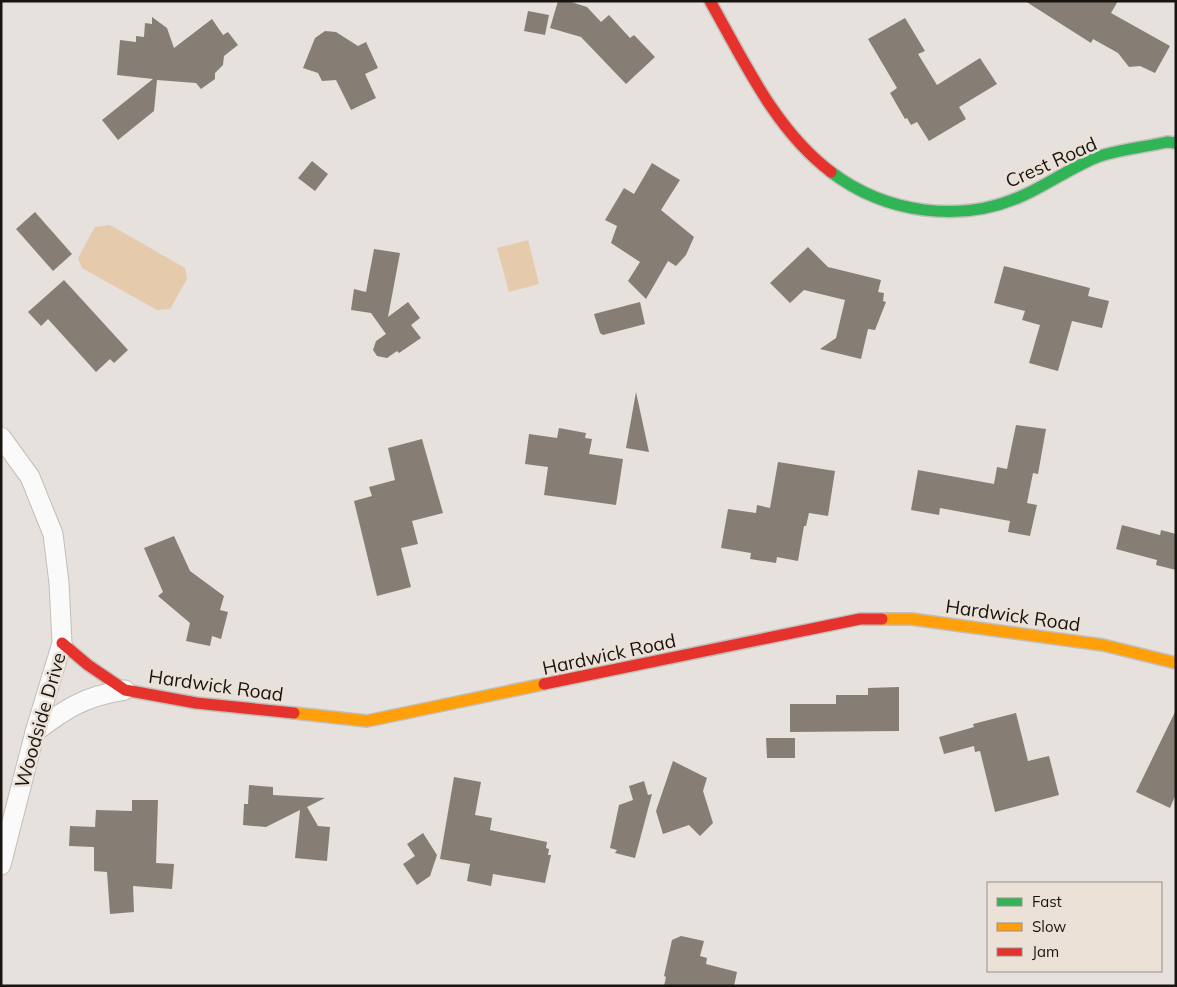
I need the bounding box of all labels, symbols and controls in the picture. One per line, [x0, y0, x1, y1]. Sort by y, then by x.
street label: Crest Road [1002, 131, 1100, 193]
street label: Hardwick Road [944, 594, 1082, 636]
street label: Hardwick Road [540, 628, 678, 680]
street label: Woodside Drive [9, 650, 71, 790]
street label: Hardwick Road [147, 664, 285, 706]
legend [987, 882, 1162, 972]
text: Fast [1032, 892, 1062, 911]
text: Slow [1032, 917, 1066, 936]
text: Jam [1032, 942, 1059, 961]

